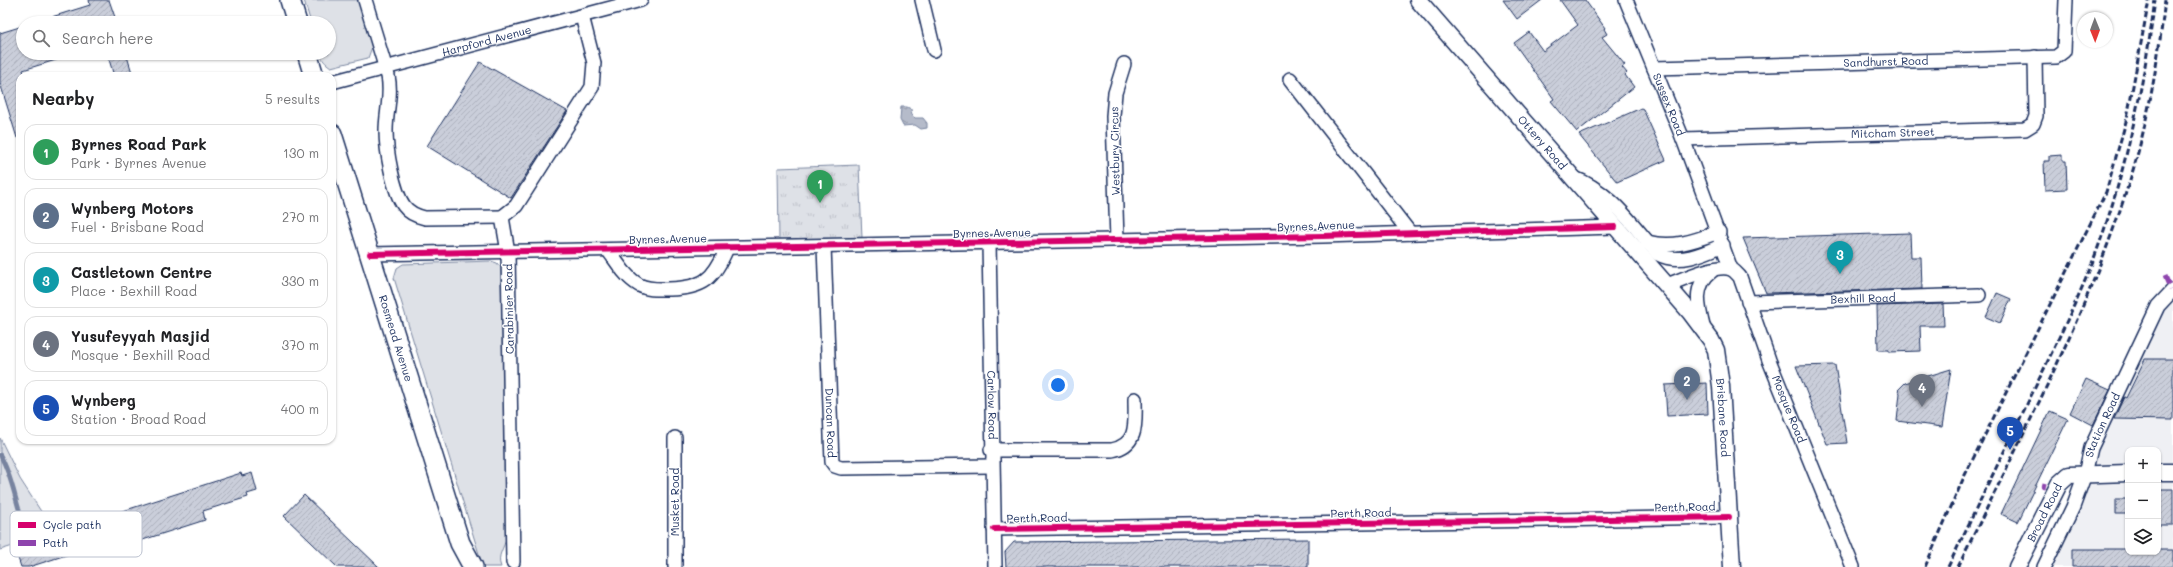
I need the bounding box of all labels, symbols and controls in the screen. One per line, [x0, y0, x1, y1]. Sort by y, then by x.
north arrow [2077, 12, 2113, 48]
search box [16, 16, 336, 60]
street label: Harpford Avenue [440, 21, 533, 60]
icon: search [30, 27, 52, 49]
text: Search here [62, 28, 153, 48]
street label: Sandhurst Road [1843, 52, 1929, 70]
street label: Sussex Road [1650, 71, 1689, 138]
text: Nearby [32, 87, 94, 109]
text: 5 results [265, 90, 320, 107]
street label: Westbury Circus [1106, 106, 1123, 196]
street label: Ottery Road [1515, 112, 1570, 173]
street label: Mitcham Street [1851, 124, 1935, 141]
text: Byrnes Road Park [71, 134, 207, 154]
text: 1 [43, 144, 49, 161]
text: 130 m [283, 144, 319, 161]
text: Park · Byrnes Avenue [71, 154, 207, 171]
pin: 1 [807, 170, 833, 203]
text: Wynberg Motors [71, 198, 194, 218]
text: 2 [42, 208, 50, 225]
text: 270 m [282, 208, 319, 225]
street label: Byrnes Avenue [1277, 217, 1355, 234]
text: Fuel · Brisbane Road [71, 218, 204, 235]
street label: Byrnes Avenue [953, 224, 1031, 241]
street label: Byrnes Avenue [629, 230, 707, 247]
pin: 3 [1827, 241, 1853, 274]
text: Castletown Centre [71, 262, 212, 282]
street label: Carabinier Road [500, 264, 517, 354]
text: 3 [42, 272, 50, 289]
text: 330 m [281, 272, 319, 289]
text: Place · Bexhill Road [71, 282, 197, 299]
street label: Bexhill Road [1830, 290, 1896, 307]
street label: Rosmead Avenue [376, 293, 417, 383]
text: Yusufeyyah Masjid [71, 326, 210, 346]
text: 4 [42, 336, 50, 353]
text: 370 m [282, 336, 319, 353]
text: Mosque · Bexhill Road [71, 346, 210, 363]
pin: 2 [1674, 367, 1700, 400]
street label: Carlow Road [984, 370, 1001, 440]
street label: Mosque Road [1769, 373, 1810, 445]
pin: 4 [1909, 374, 1935, 407]
your location [1048, 375, 1068, 395]
street label: Brisbane Road [1713, 377, 1733, 457]
street label: Duncan Road [822, 388, 840, 458]
text: Wynberg [71, 390, 136, 410]
street label: Station Road [2081, 390, 2123, 459]
text: 5 [42, 400, 50, 417]
text: 400 m [281, 400, 319, 417]
text: Station · Broad Road [71, 410, 206, 427]
pin: 5 [1997, 417, 2023, 450]
map controls [2125, 447, 2161, 555]
button: + [2125, 447, 2161, 483]
street label: Musket Road [667, 468, 682, 536]
street label: Broad Road [2023, 481, 2065, 544]
button: − [2125, 483, 2161, 519]
street label: Perth Road [1654, 498, 1716, 515]
street label: Perth Road [1330, 504, 1392, 521]
street label: Perth Road [1006, 509, 1068, 526]
legend [10, 511, 142, 557]
text: Cycle path [43, 517, 101, 532]
button: layers [2125, 519, 2161, 555]
text: Path [43, 535, 68, 550]

